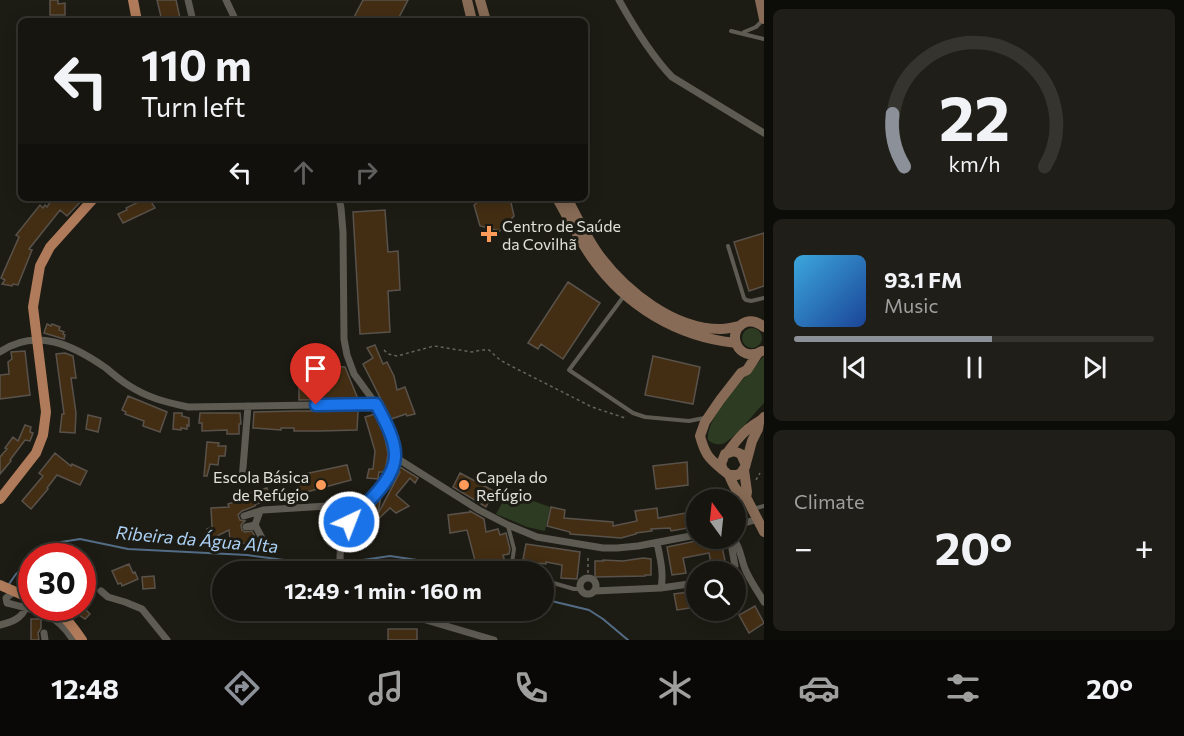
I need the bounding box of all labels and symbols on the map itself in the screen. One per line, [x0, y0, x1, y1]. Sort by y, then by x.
place label: Centro de Saúde da Covilhã [502, 216, 621, 253]
marker: Centro de Saúde da Covilhã [480, 225, 498, 243]
pin [290, 343, 341, 405]
place label: Escola Básica de Refúgio [213, 467, 309, 504]
place label: Capela do Refúgio [476, 467, 548, 504]
marker: Escola Básica de Refúgio [314, 478, 328, 492]
marker: Capela do Refúgio [457, 478, 471, 492]
north arrow [686, 489, 746, 549]
position arrow [317, 490, 381, 554]
water label: Ribeira da Água Alta [115, 521, 279, 557]
speed limit sign: 30 [18, 543, 96, 621]

